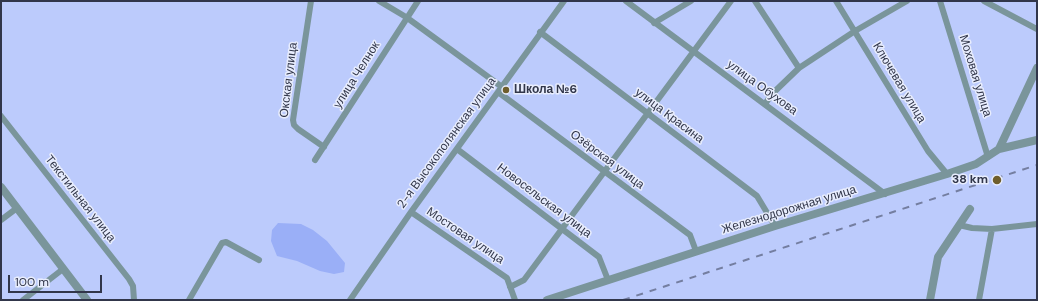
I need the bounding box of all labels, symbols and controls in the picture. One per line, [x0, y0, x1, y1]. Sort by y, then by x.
street label: Моховая улица [956, 33, 994, 119]
street label: улица Челнок [331, 39, 383, 111]
street label: Ключевая улица [869, 40, 929, 126]
street label: Окская улица [277, 42, 301, 118]
street label: улица Обухова [724, 58, 800, 118]
street label: 2-я Высокополянская улица [395, 75, 499, 211]
place label: Школа №6 [514, 83, 577, 97]
marker: Школа №6 [501, 85, 511, 95]
street label: улица Красина [632, 85, 706, 147]
street label: Озёрская улица [567, 127, 647, 193]
street label: Текстильная улица [42, 153, 118, 245]
street label: Новосельская улица [494, 161, 594, 241]
place label: 38 km [952, 173, 988, 187]
marker: 38 km [991, 174, 1003, 186]
street label: Железнодорожная улица [720, 183, 858, 237]
street label: Мостовая улица [423, 205, 507, 267]
scale bar [10, 267, 104, 293]
text: 100 m [15, 274, 49, 290]

